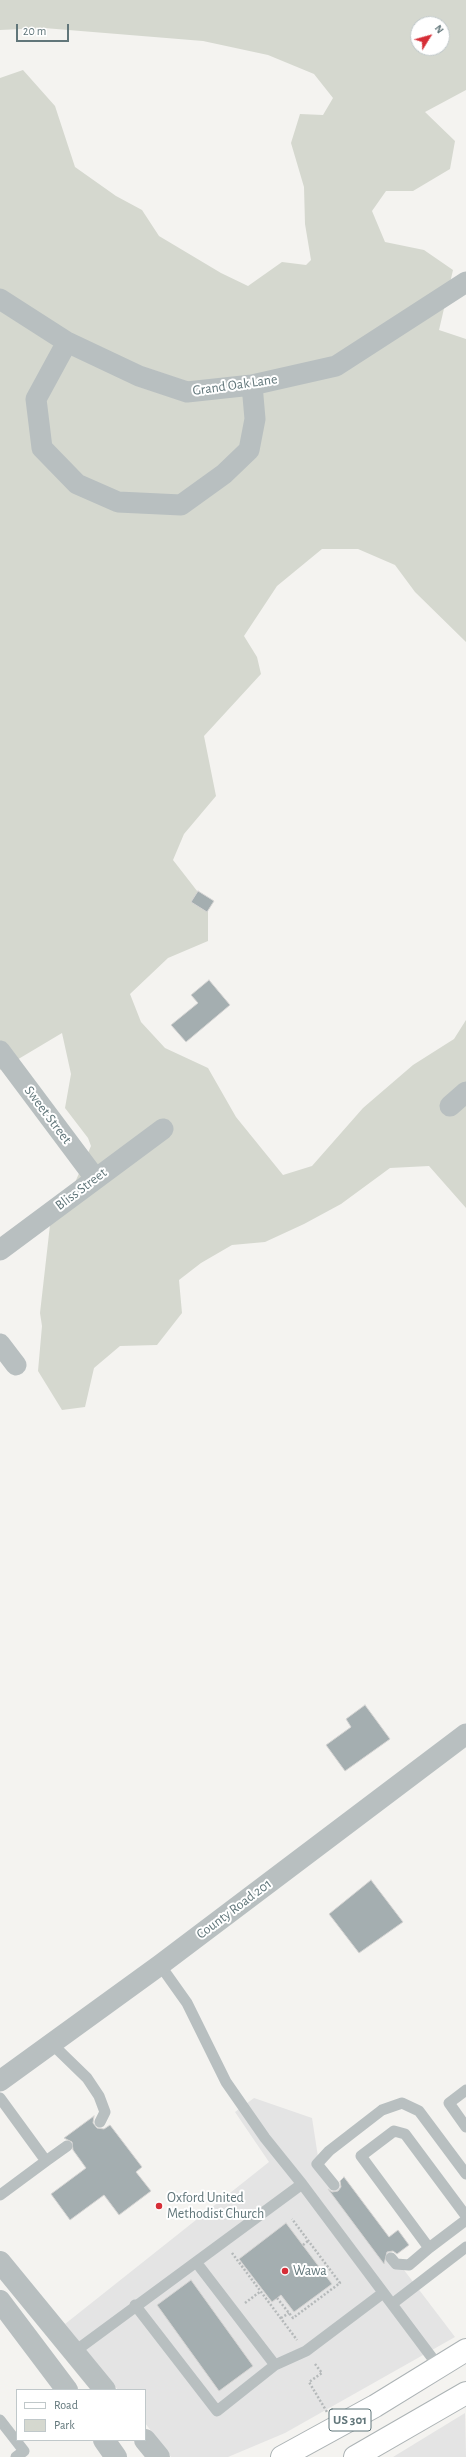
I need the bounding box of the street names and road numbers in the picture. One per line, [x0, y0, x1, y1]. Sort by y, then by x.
street label: Grand Oak Lane [191, 371, 279, 399]
street label: Sweet Street [21, 1083, 75, 1147]
street label: Bliss Street [52, 1164, 110, 1214]
street label: County Road 201 [193, 1875, 275, 1943]
road number: US 301 [329, 2409, 371, 2431]

